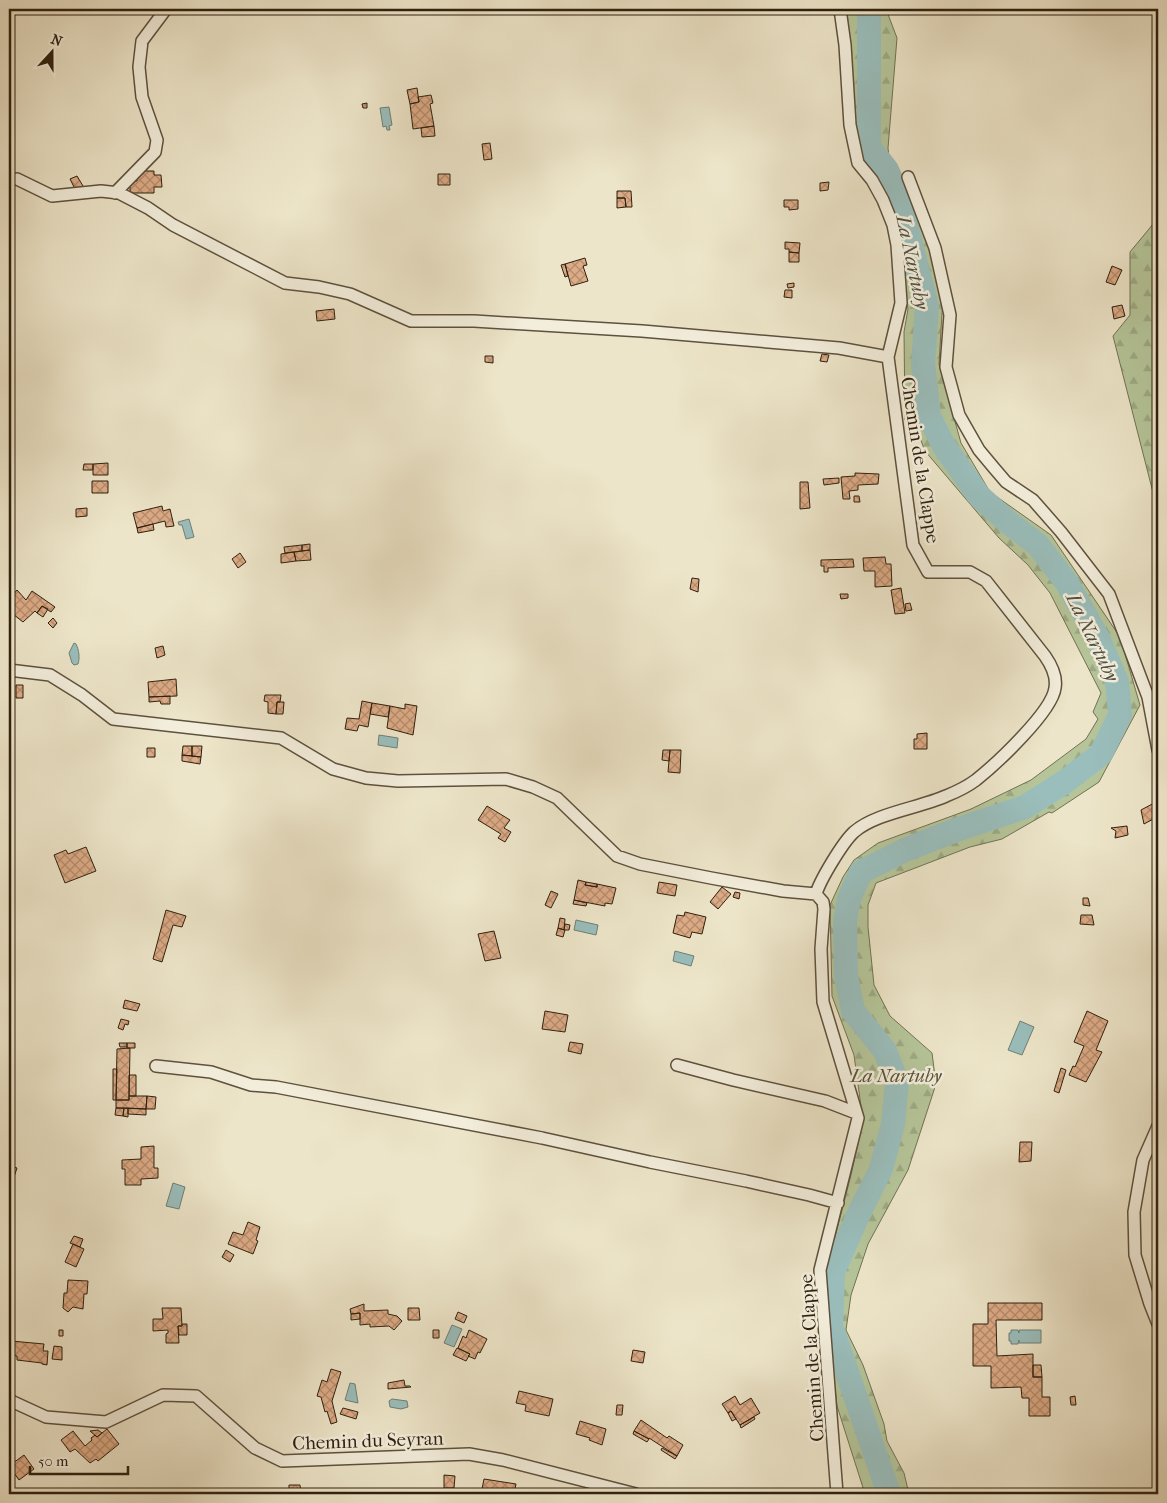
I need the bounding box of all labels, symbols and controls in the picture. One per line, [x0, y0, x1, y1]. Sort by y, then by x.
north arrow [28, 28, 78, 78]
text: N [48, 30, 65, 50]
water label: La Nartuby [891, 211, 934, 312]
street label: Chemin de la Clappe [896, 375, 944, 545]
water label: La Nartuby [1060, 587, 1124, 686]
park label: La Nartuby [849, 1065, 943, 1087]
street label: Chemin de la Clappe [795, 1273, 829, 1443]
street label: Chemin du Seyran [292, 1427, 444, 1455]
scale bar [30, 1443, 128, 1475]
text: 50 m [38, 1452, 69, 1470]

